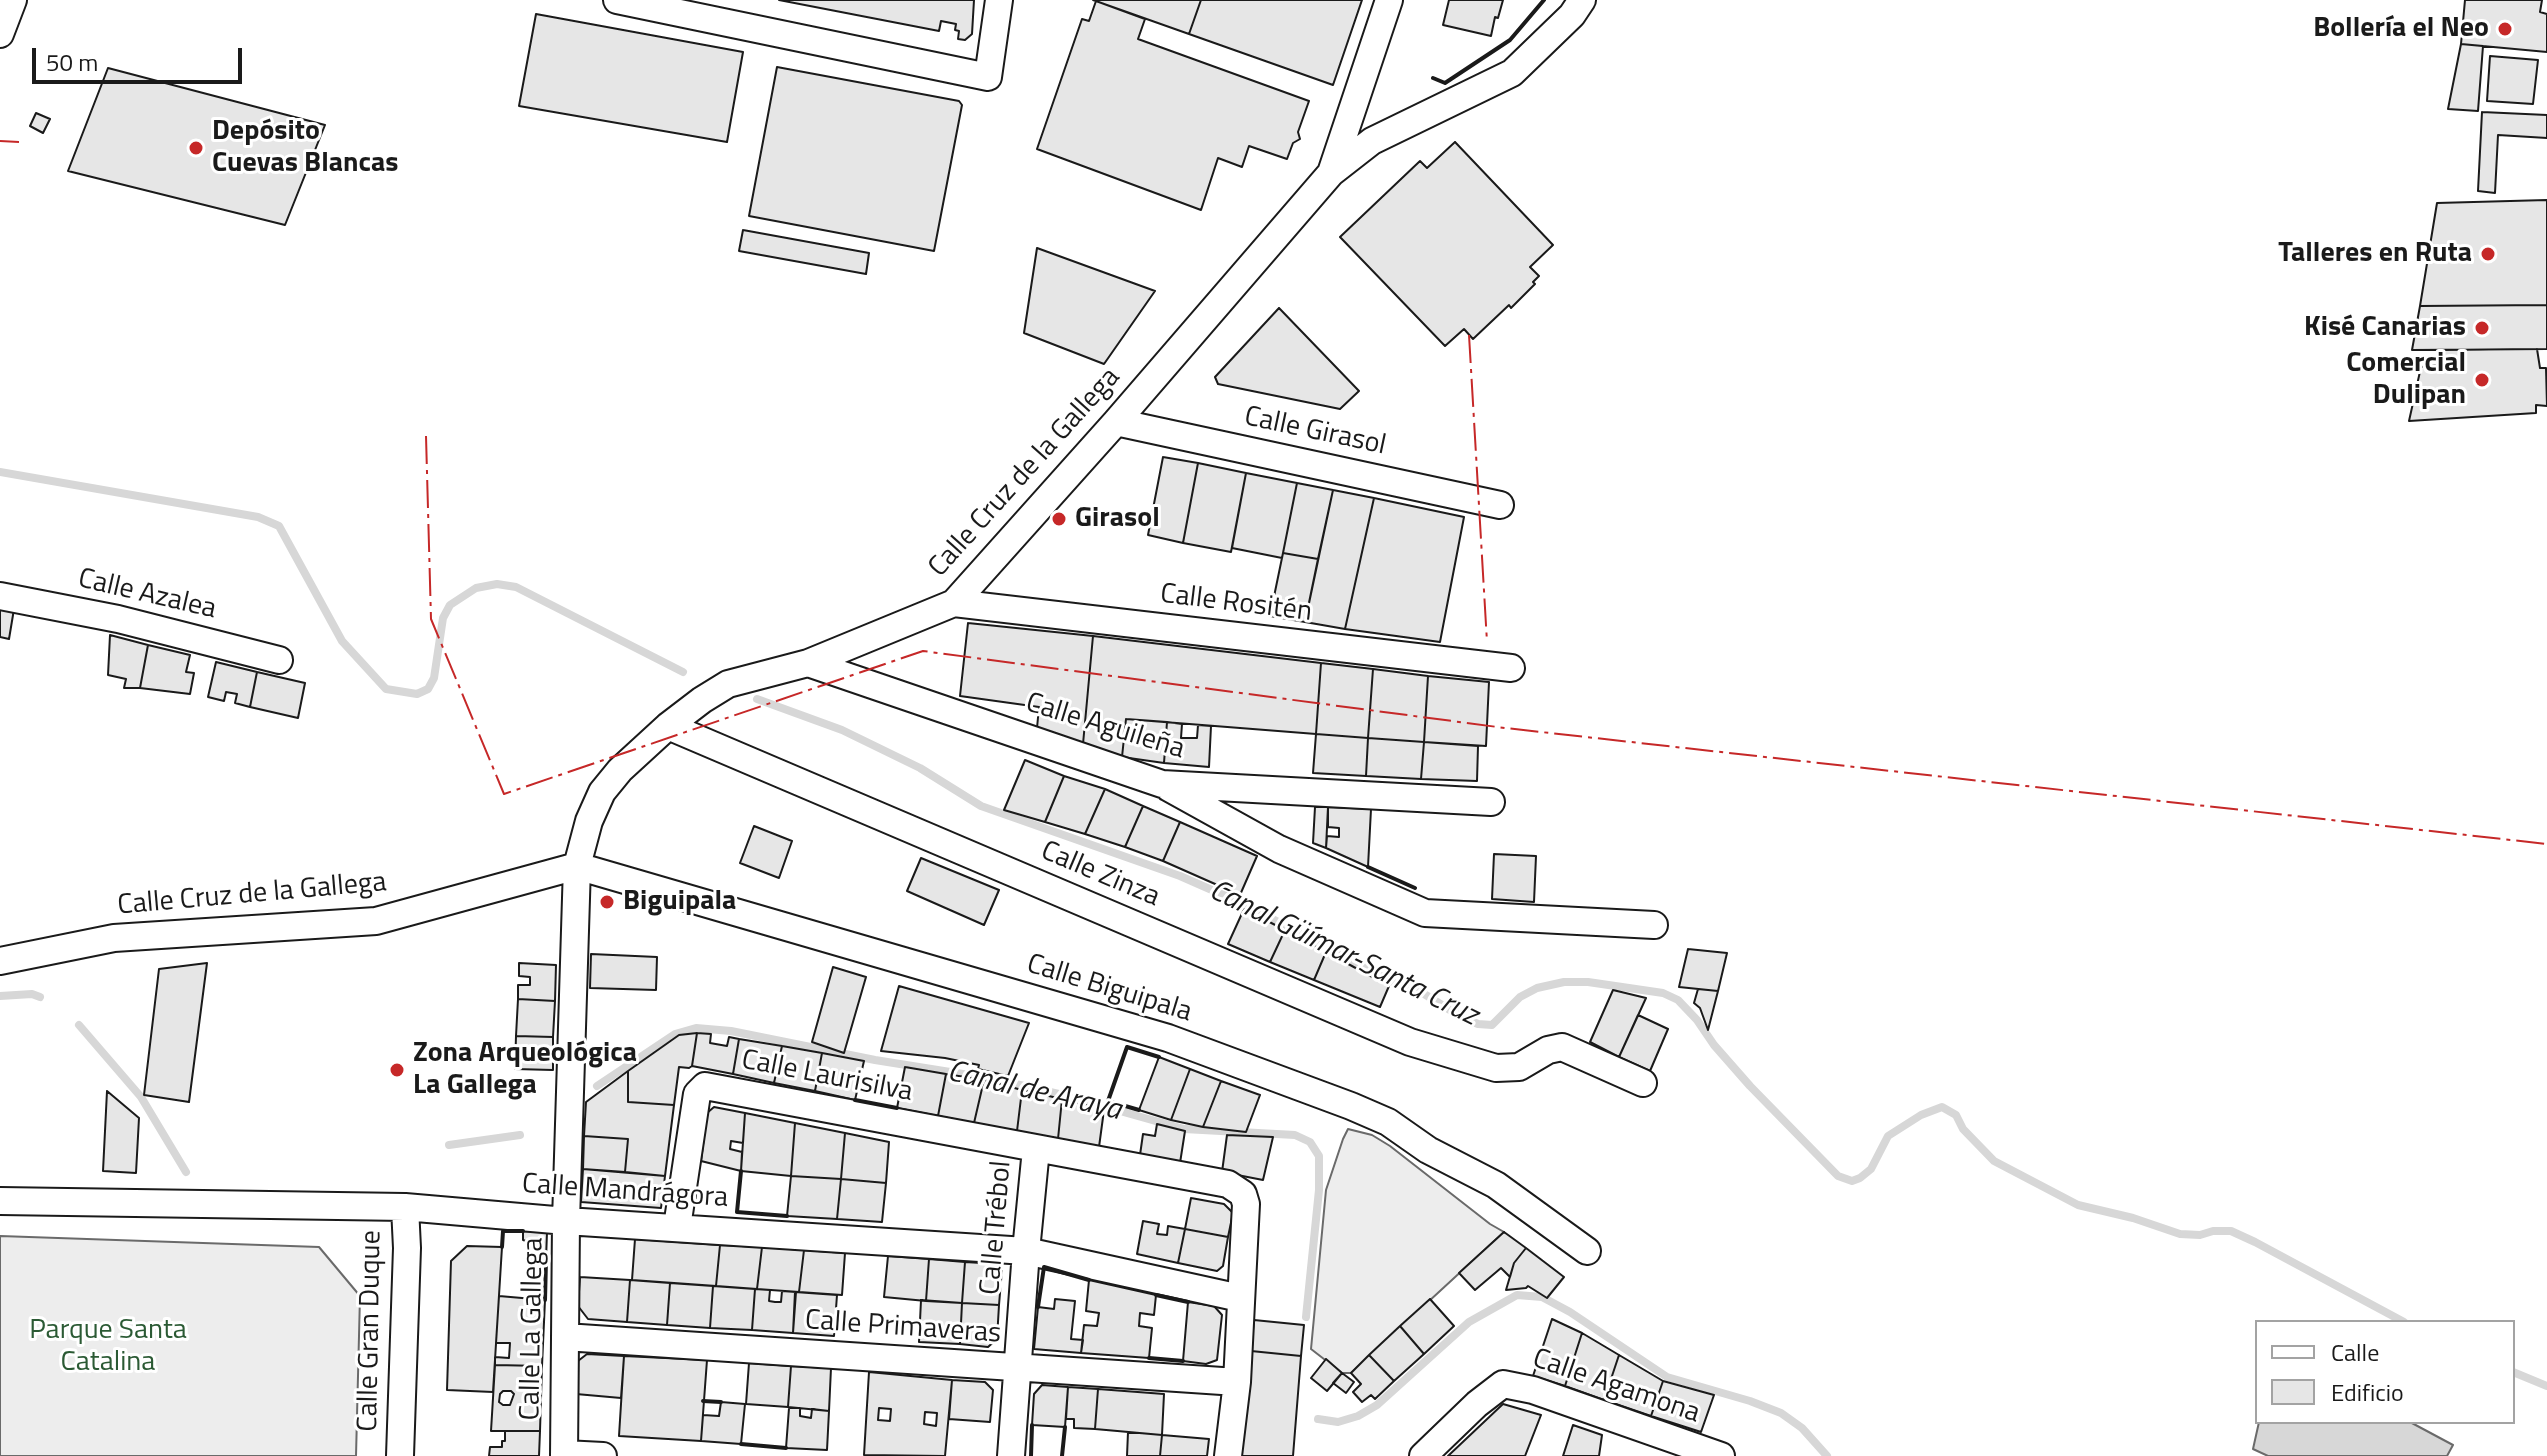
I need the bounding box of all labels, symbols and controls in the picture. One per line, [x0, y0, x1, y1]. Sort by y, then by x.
place label: Bollería el Neo [2313, 12, 2489, 46]
marker: Bollería el Neo [2496, 20, 2514, 38]
scale bar [36, 32, 246, 82]
text: 50 m [46, 44, 98, 80]
place label: Depósito Cuevas Blancas [212, 115, 399, 181]
marker: Depósito Cuevas Blancas [187, 139, 205, 157]
place label: Talleres en Ruta [2278, 237, 2472, 271]
marker: Talleres en Ruta [2479, 245, 2497, 263]
place label: Kisé Canarias [2304, 311, 2466, 345]
marker: Kisé Canarias [2473, 319, 2491, 337]
place label: Comercial Dulipan [2346, 347, 2466, 413]
street label: Calle Cruz de la Gallega [922, 362, 1128, 584]
marker: Comercial Dulipan [2473, 371, 2491, 389]
street label: Calle Girasol [1241, 401, 1389, 463]
place label: Girasol [1075, 502, 1160, 536]
marker: Girasol [1050, 510, 1068, 528]
street label: Calle Azalea [75, 563, 219, 627]
street label: Calle Rositén [1158, 578, 1314, 630]
street label: Calle Aguileña [1022, 687, 1188, 767]
street label: Calle Zinza [1036, 835, 1164, 915]
street label: Calle Cruz de la Gallega [116, 867, 388, 923]
water label: Canal Güímar-Santa Cruz [1203, 873, 1483, 1035]
place label: Biguipala [623, 885, 736, 919]
marker: Biguipala [598, 893, 616, 911]
street label: Calle Biguipala [1023, 948, 1195, 1030]
place label: Zona Arqueológica La Gallega [413, 1037, 637, 1103]
street label: Calle Laurisilva [739, 1044, 915, 1110]
water label: Canal de Araya [944, 1055, 1124, 1129]
marker: Zona Arqueológica La Gallega [388, 1061, 406, 1079]
street label: Calle Trébol [974, 1160, 1020, 1296]
street label: Calle Mandrágora [521, 1168, 729, 1216]
street label: Calle Gran Duque [352, 1230, 390, 1432]
street label: Calle La Gallega [515, 1237, 551, 1421]
street label: Calle Primaveras [804, 1304, 1002, 1352]
park label: Parque Santa Catalina [29, 1314, 187, 1380]
legend [2255, 1320, 2515, 1424]
text: Calle [2331, 1334, 2379, 1370]
street label: Calle Agamona [1528, 1343, 1704, 1431]
text: Edificio [2331, 1374, 2404, 1410]

